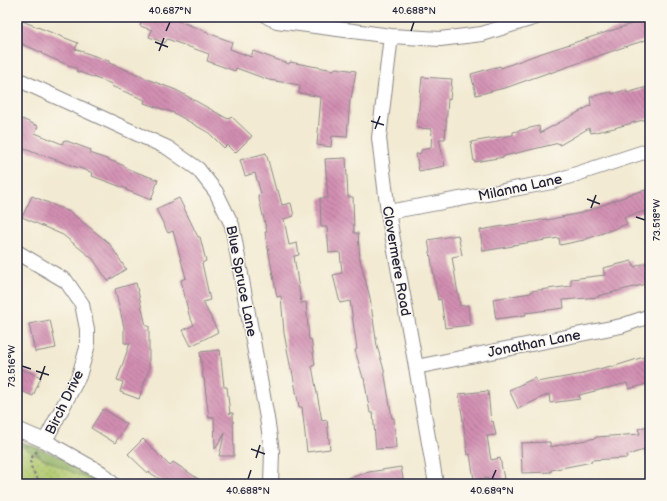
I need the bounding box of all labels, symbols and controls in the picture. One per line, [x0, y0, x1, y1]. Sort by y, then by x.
text: 40.687°N [149, 5, 191, 17]
text: 40.688°N [392, 5, 436, 17]
street label: Milanna Lane [476, 170, 564, 205]
text: 73.518°W [651, 199, 663, 241]
street label: Clovermere Road [378, 205, 415, 317]
street label: Blue Spruce Lane [222, 224, 261, 338]
street label: Jonathan Lane [486, 326, 582, 361]
text: 73.516°W [6, 345, 18, 387]
street label: Birch Drive [42, 367, 87, 437]
text: 40.688°N [226, 485, 270, 497]
text: 40.689°N [470, 485, 514, 497]

